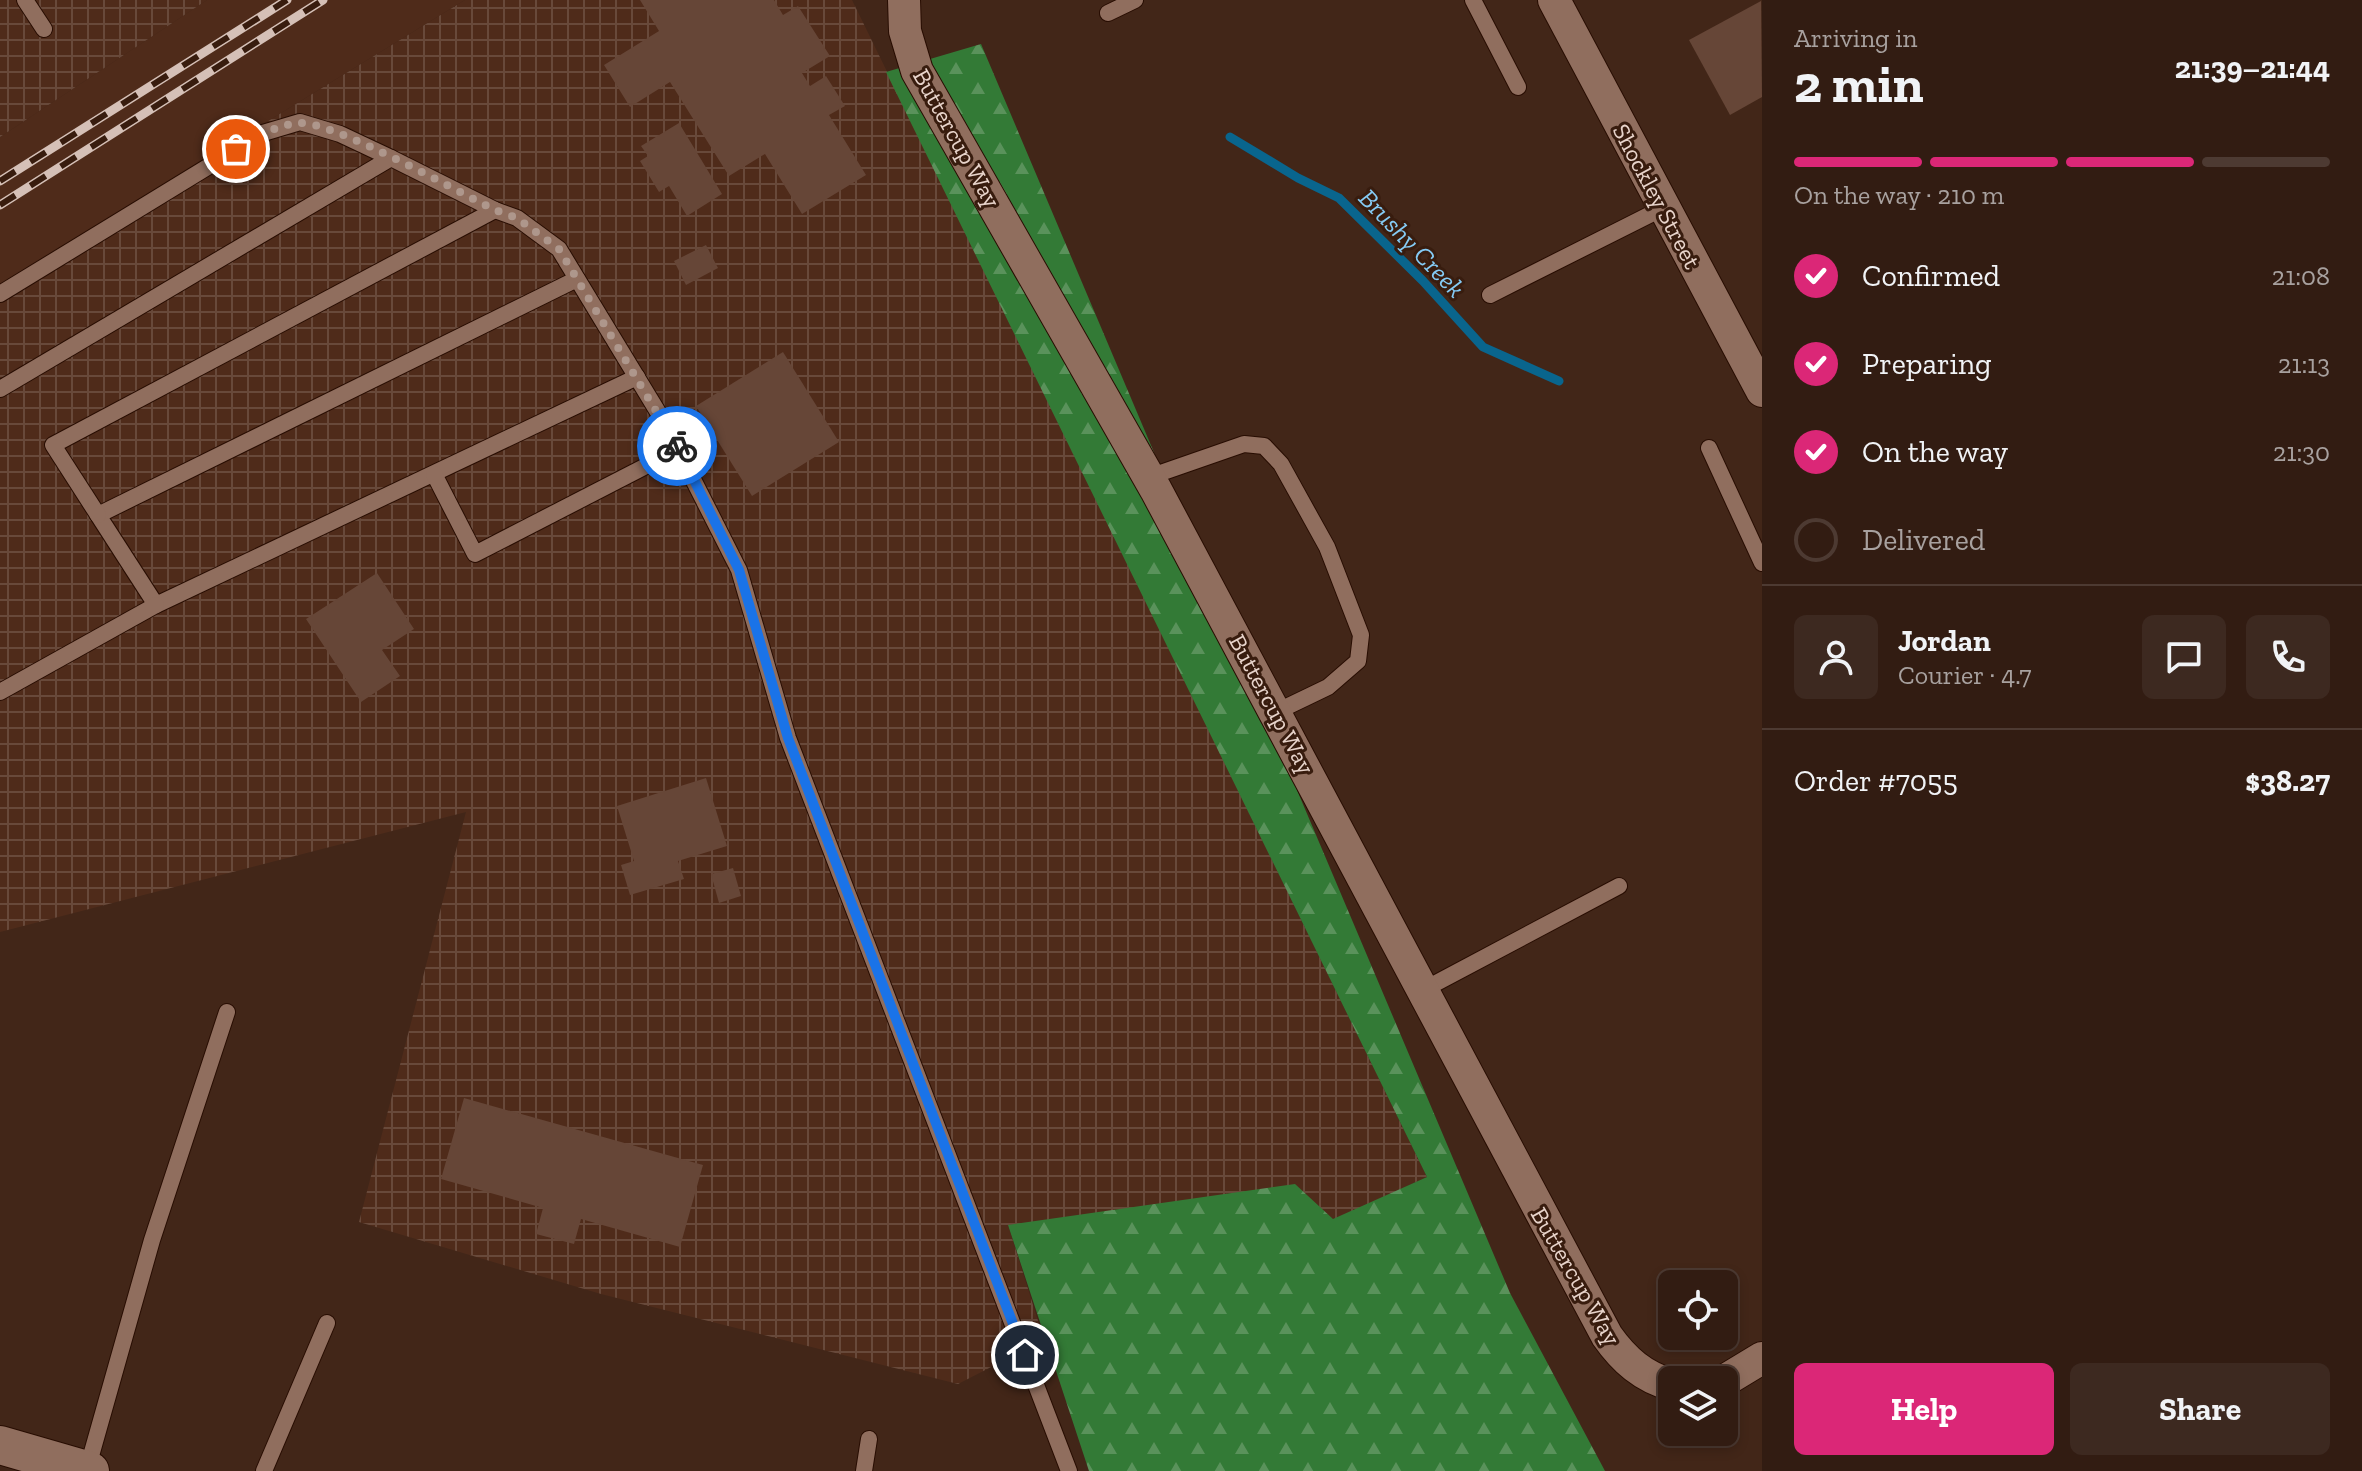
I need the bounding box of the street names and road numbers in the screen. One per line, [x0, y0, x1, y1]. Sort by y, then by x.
street label: Buttercup Way [907, 64, 1007, 213]
street label: Shockley Street [1607, 119, 1707, 273]
street label: Buttercup Way [1223, 629, 1321, 780]
street label: Buttercup Way [1525, 1202, 1627, 1351]

